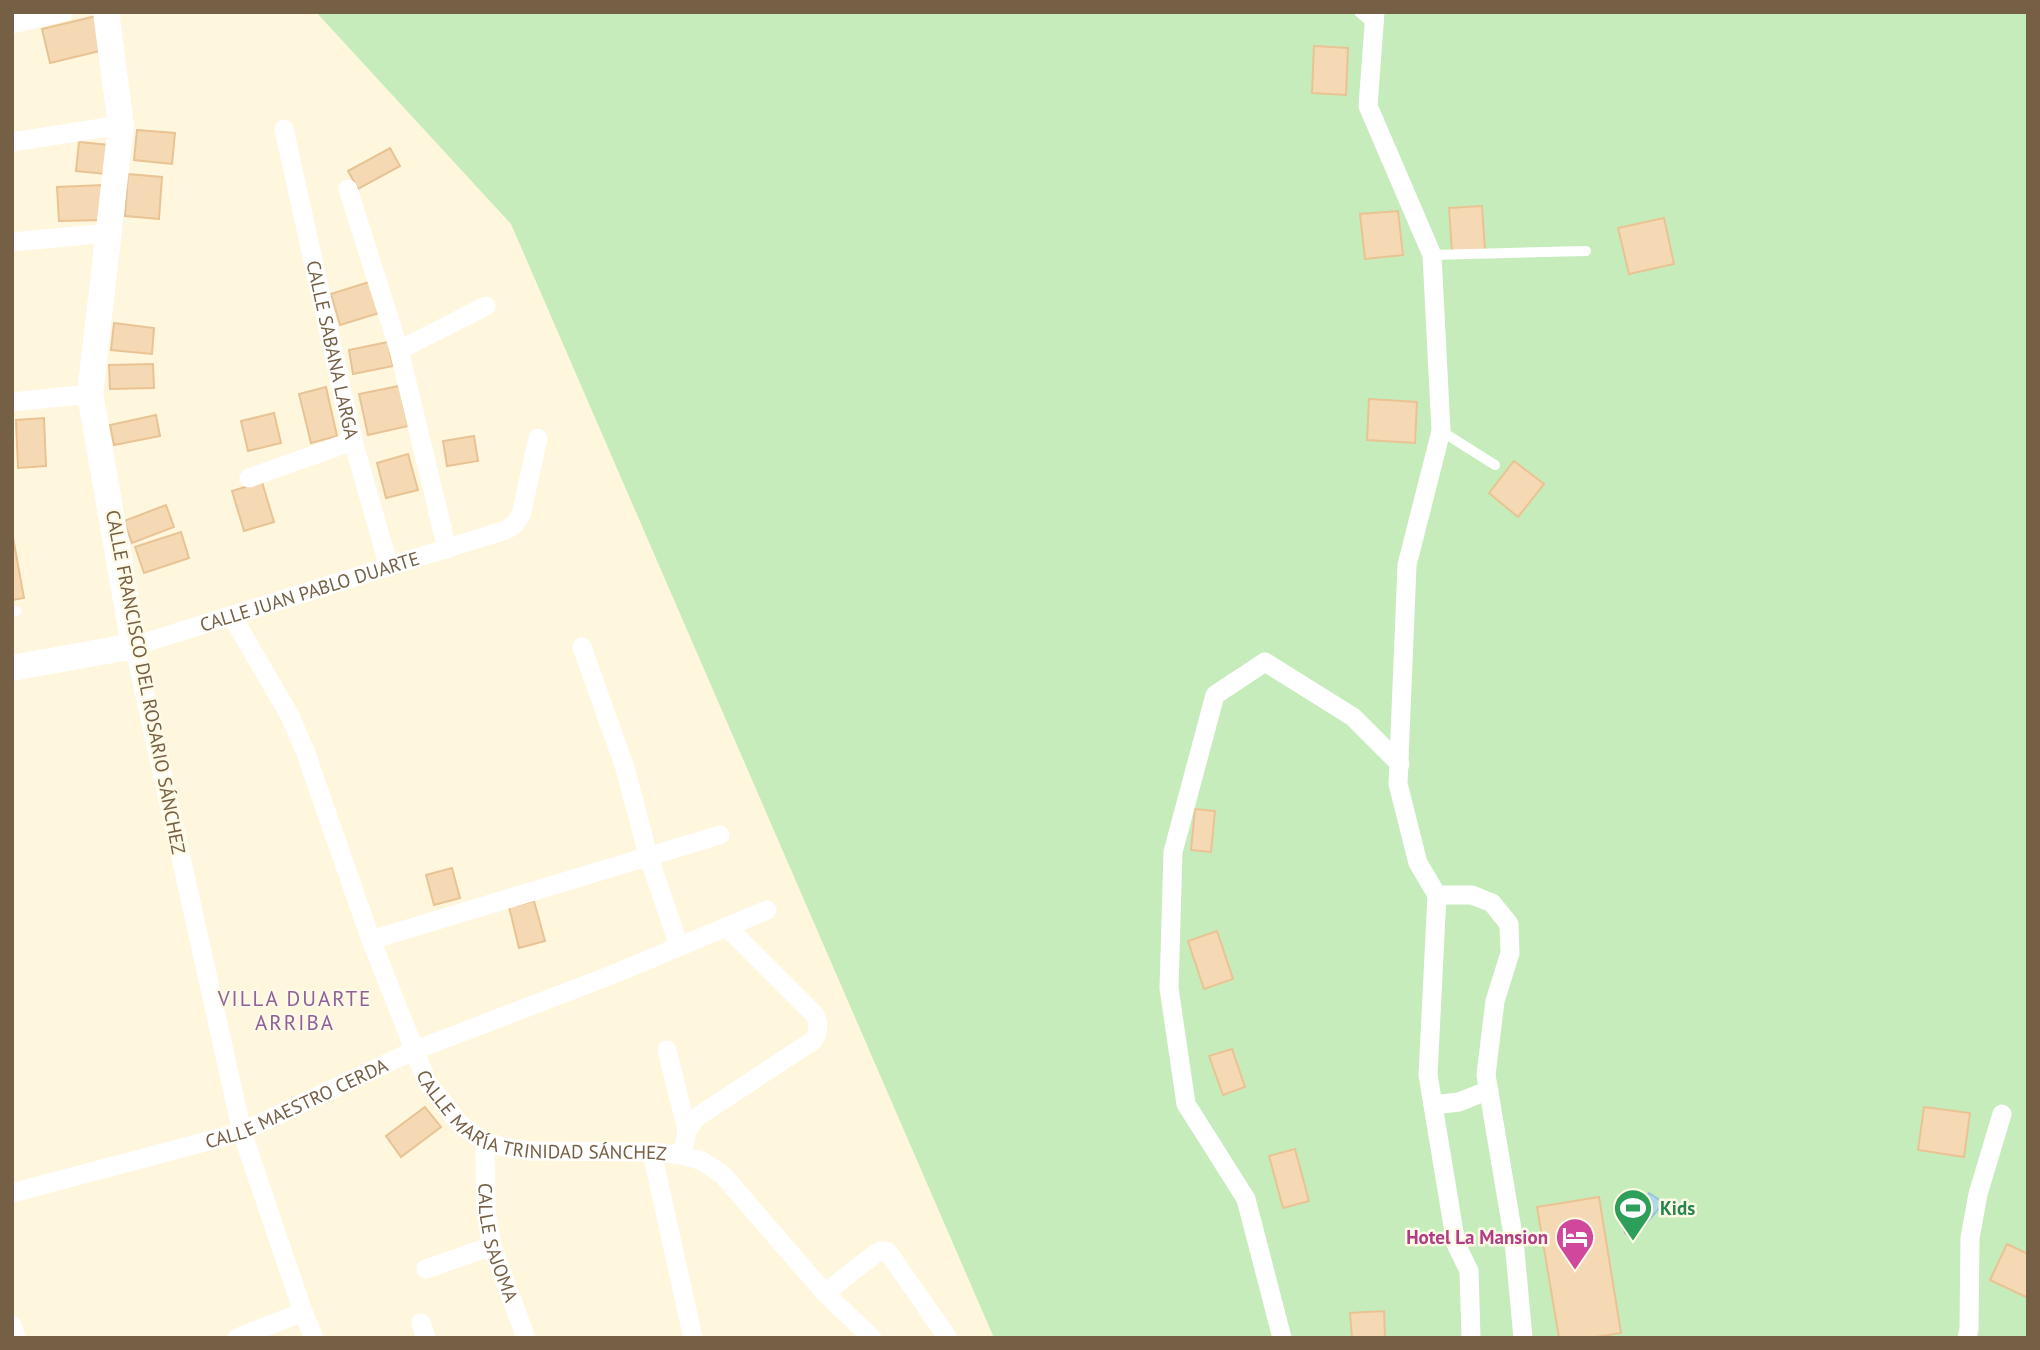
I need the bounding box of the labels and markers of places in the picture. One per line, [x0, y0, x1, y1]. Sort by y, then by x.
sports icon: Kids [1612, 1187, 1654, 1242]
place label: Kids [1660, 1196, 1695, 1220]
hotel icon: Hotel La Mansion [1554, 1216, 1596, 1271]
place label: Hotel La Mansion [1406, 1225, 1548, 1249]

